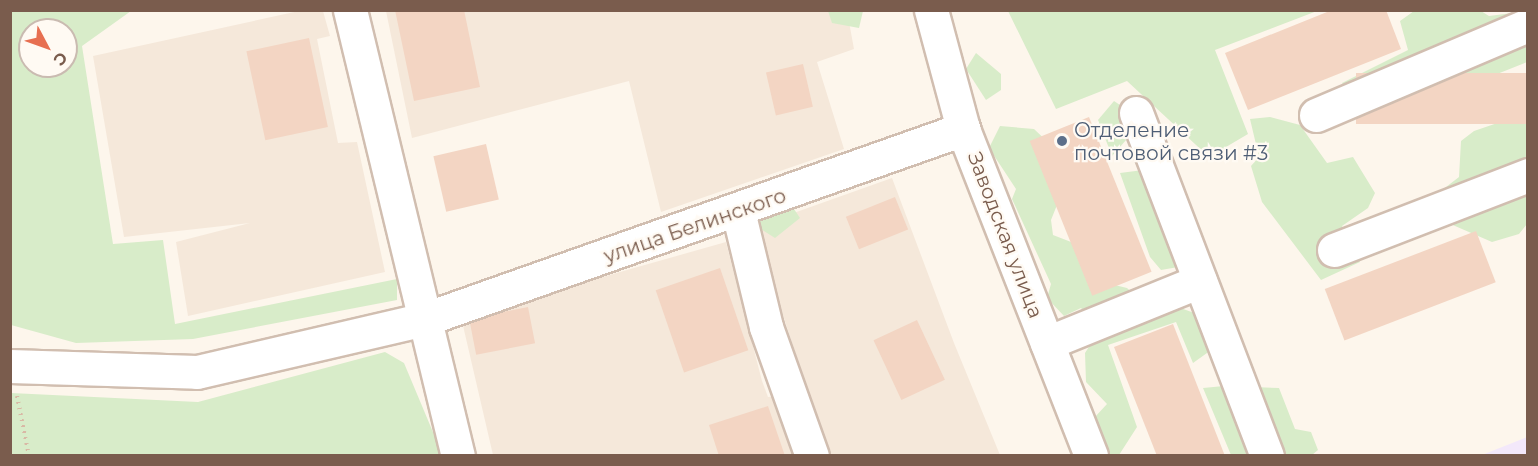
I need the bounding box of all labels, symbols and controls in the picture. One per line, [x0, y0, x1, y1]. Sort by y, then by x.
north arrow [18, 18, 78, 78]
text: С [49, 48, 71, 69]
place label: Отделение почтовой связи #3 [1074, 118, 1268, 165]
marker: Отделение почтовой связи #3 [1055, 134, 1069, 148]
street label: Заводская улица [962, 149, 1048, 321]
street label: улица Белинского [601, 184, 789, 268]

